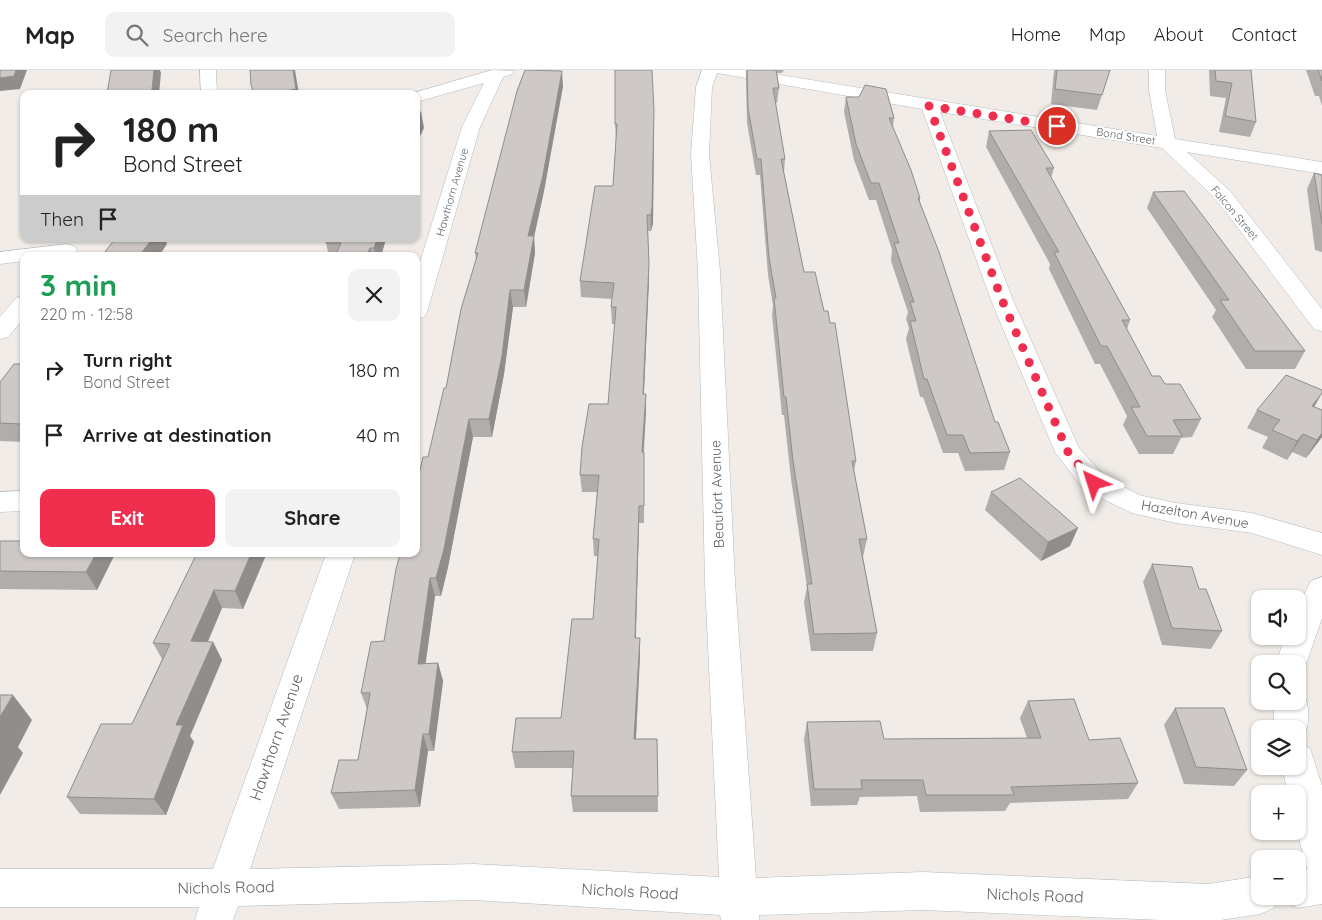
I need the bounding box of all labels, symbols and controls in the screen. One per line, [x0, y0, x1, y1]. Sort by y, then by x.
search box [105, 12, 455, 57]
text: Map [25, 20, 75, 50]
icon: search [123, 21, 151, 49]
text: Search here [163, 23, 268, 47]
text: Home [1011, 23, 1061, 46]
text: Map [1089, 23, 1126, 46]
text: About [1154, 23, 1204, 46]
text: Contact [1232, 23, 1297, 46]
pin [1036, 105, 1078, 147]
text: 180 m [123, 107, 219, 151]
icon: right [40, 110, 105, 175]
icon: arrive [1043, 112, 1071, 140]
street label: Bond Street [1095, 124, 1157, 148]
street label: Hawthorn Avenue [433, 146, 471, 238]
text: Bond Street [123, 150, 243, 178]
street label: Falcon Street [1208, 183, 1262, 243]
icon: arrive [94, 205, 122, 233]
text: Then [40, 207, 84, 231]
text: 3 min [40, 266, 117, 304]
button: close [348, 269, 400, 321]
text: 220 m · 12:58 [40, 304, 133, 324]
text: Turn right [83, 348, 172, 372]
icon: right [40, 356, 68, 384]
text: 180 m [349, 358, 400, 382]
text: Bond Street [83, 372, 170, 392]
icon: arrive [40, 421, 68, 449]
text: Arrive at destination [83, 423, 272, 447]
text: 40 m [356, 423, 400, 447]
street label: Beaufort Avenue [706, 440, 728, 548]
position arrow [1067, 456, 1119, 508]
button: Exit [40, 489, 215, 547]
button: Share [225, 489, 400, 547]
street label: Hazelton Avenue [1140, 496, 1250, 532]
map controls [1251, 590, 1306, 905]
button: sound [1251, 590, 1306, 645]
button: search [1251, 655, 1306, 710]
street label: Hawthorn Avenue [245, 671, 307, 803]
button: layers [1251, 720, 1306, 775]
button: + [1251, 785, 1306, 840]
button: − [1251, 850, 1306, 905]
street label: Nichols Road [177, 876, 275, 898]
street label: Nichols Road [581, 878, 679, 904]
street label: Nichols Road [986, 883, 1084, 907]

